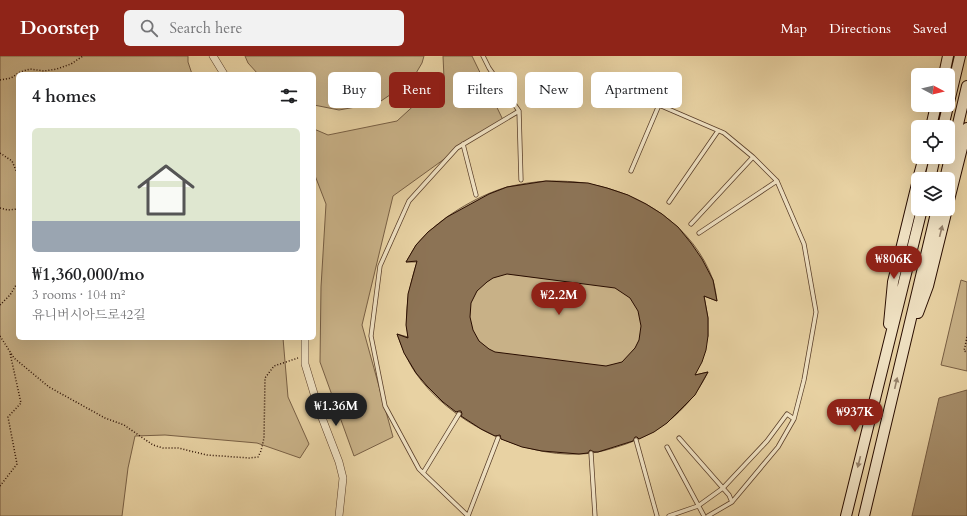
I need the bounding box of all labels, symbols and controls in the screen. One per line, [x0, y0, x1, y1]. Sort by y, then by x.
search box [124, 10, 404, 46]
text: Doorstep [20, 15, 100, 41]
icon: search [138, 17, 160, 39]
text: Search here [170, 18, 242, 38]
text: Map [781, 19, 807, 38]
text: Directions [829, 19, 891, 38]
text: Saved [913, 19, 947, 38]
north arrow [911, 68, 955, 112]
map controls [911, 68, 955, 216]
chip: Buy [328, 72, 381, 108]
chip: Rent [389, 72, 445, 108]
chip: Filters [453, 72, 517, 108]
chip: New [525, 72, 583, 108]
chip: Apartment [591, 72, 682, 108]
text: 4 homes [32, 85, 96, 108]
icon: filters [278, 85, 300, 107]
button: locate [911, 120, 955, 164]
icon: home [130, 154, 202, 226]
button: layers [911, 172, 955, 216]
one-way arrow [939, 225, 945, 237]
pin: ₩806K [866, 246, 922, 280]
text: ₩806K [875, 250, 913, 268]
text: ₩1,360,000/mo [32, 263, 145, 286]
pin: ₩2.2M [531, 282, 587, 316]
text: 3 rooms · 104 m² [32, 286, 125, 304]
text: ₩2.2M [540, 286, 578, 304]
text: 유니버시아드로42길 [32, 306, 146, 324]
one-way arrow [893, 377, 899, 389]
pin: ₩1.36M [303, 393, 369, 427]
text: ₩1.36M [314, 397, 358, 415]
pin: ₩937K [827, 399, 883, 433]
text: ₩937K [836, 403, 874, 421]
one-way arrow [856, 456, 862, 468]

